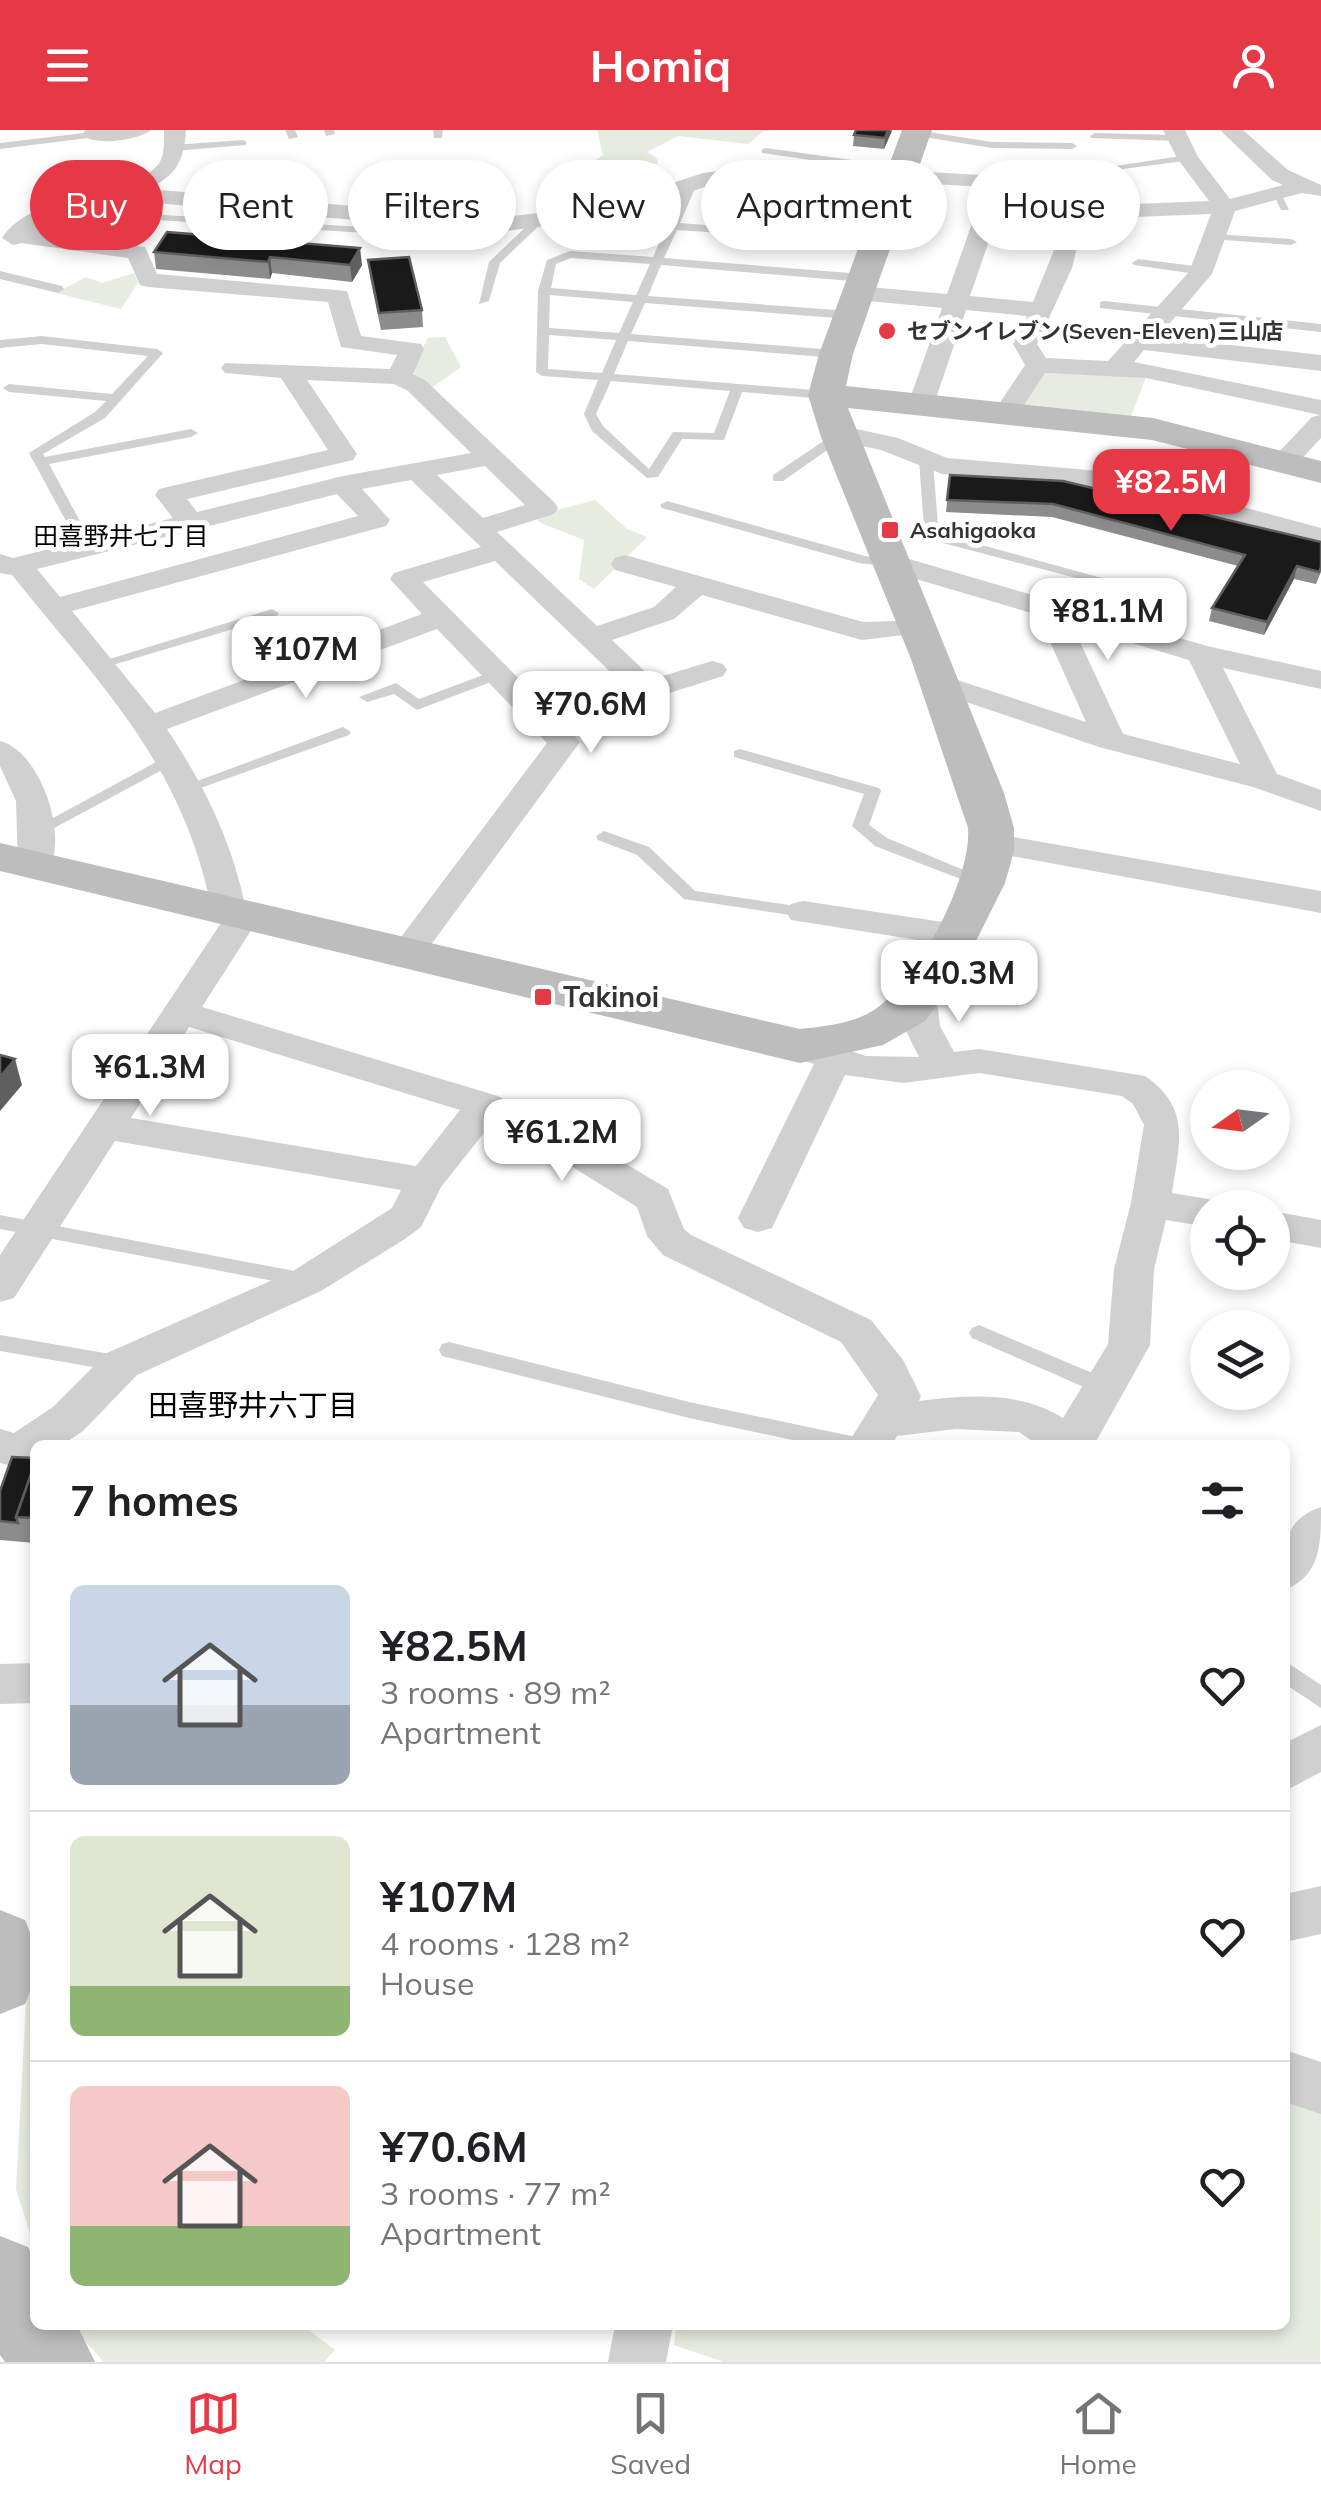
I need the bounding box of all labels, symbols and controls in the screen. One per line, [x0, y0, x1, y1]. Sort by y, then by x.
text: Homiq [590, 37, 731, 93]
icon: menu [40, 38, 95, 93]
icon: person [1226, 38, 1281, 93]
chip: Buy [30, 160, 163, 250]
chip: Rent [183, 160, 328, 250]
chip: Filters [348, 160, 516, 250]
chip: New [536, 160, 681, 250]
chip: Apartment [701, 160, 947, 250]
chip: House [967, 160, 1140, 250]
place label: セブンイレブン(Seven-Eleven)三山店 [907, 317, 1283, 345]
marker: セブンイレブン(Seven-Eleven)三山店 [876, 320, 898, 342]
pin: ¥82.5M [1090, 449, 1252, 534]
text: ¥82.5M [1115, 461, 1227, 501]
place label: Asahigaoka [910, 516, 1036, 544]
marker: Asahigaoka [879, 519, 901, 541]
district label: 田喜野井七丁目 [33, 520, 209, 551]
pin: ¥81.1M [1027, 578, 1189, 663]
text: ¥81.1M [1052, 590, 1164, 630]
pin: ¥107M [236, 616, 376, 701]
text: ¥107M [254, 628, 358, 668]
pin: ¥70.6M [510, 671, 672, 756]
text: ¥70.6M [535, 683, 647, 723]
pin: ¥40.3M [878, 940, 1040, 1025]
text: ¥40.3M [903, 952, 1015, 992]
place label: Takinoi [563, 979, 659, 1014]
marker: Takinoi [532, 986, 554, 1008]
pin: ¥61.3M [69, 1034, 231, 1119]
text: ¥61.3M [94, 1046, 206, 1086]
north arrow [1190, 1070, 1290, 1170]
map controls [1190, 1070, 1290, 1410]
pin: ¥61.2M [481, 1099, 643, 1184]
text: ¥61.2M [506, 1111, 618, 1151]
button: locate [1190, 1190, 1290, 1290]
button: layers [1190, 1310, 1290, 1410]
district label: 田喜野井六丁目 [148, 1386, 358, 1424]
icon: filters [1195, 1473, 1250, 1528]
text: 7 homes [70, 1474, 239, 1527]
text: ¥82.5M [380, 1619, 528, 1672]
icon: home [150, 1625, 270, 1745]
icon: heart [1195, 1658, 1250, 1713]
text: 3 rooms · 89 m² [380, 1672, 611, 1712]
text: Apartment [380, 1712, 541, 1752]
text: ¥107M [380, 1870, 517, 1923]
icon: home [150, 1876, 270, 1996]
icon: heart [1195, 1909, 1250, 1964]
text: 4 rooms · 128 m² [380, 1923, 630, 1963]
text: House [380, 1963, 475, 2003]
text: ¥70.6M [380, 2120, 528, 2173]
icon: home [150, 2126, 270, 2246]
icon: heart [1195, 2159, 1250, 2214]
text: 3 rooms · 77 m² [380, 2173, 611, 2213]
text: Apartment [380, 2213, 541, 2253]
tab: Map [184, 2386, 242, 2481]
tab: Saved [610, 2386, 691, 2481]
tab: Home [1059, 2386, 1137, 2481]

